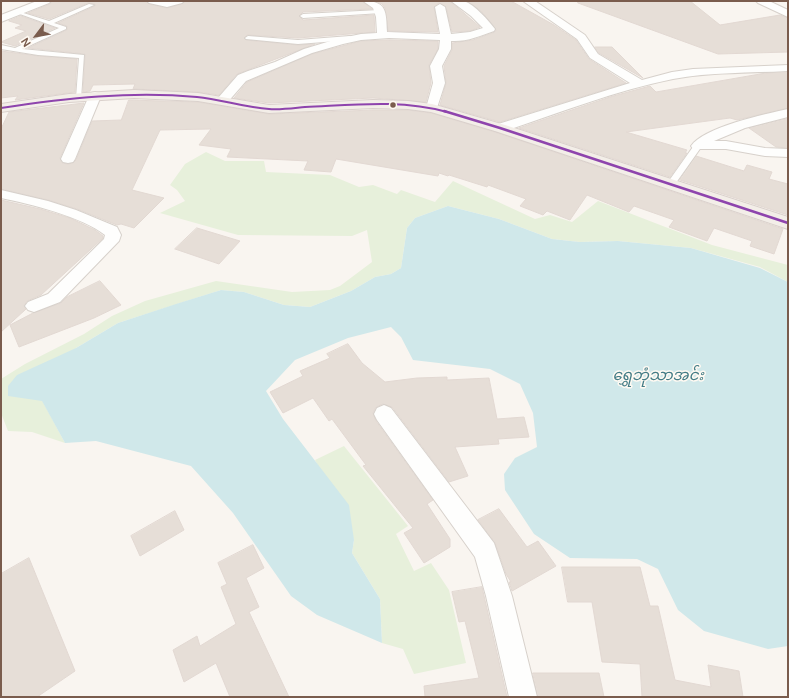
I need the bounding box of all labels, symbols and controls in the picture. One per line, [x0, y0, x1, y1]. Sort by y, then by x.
north arrow [16, 16, 56, 56]
text: N [18, 35, 34, 49]
unlabelled marker [388, 100, 398, 110]
water label: ရွှေဘုံသာအင်း [612, 367, 704, 385]

